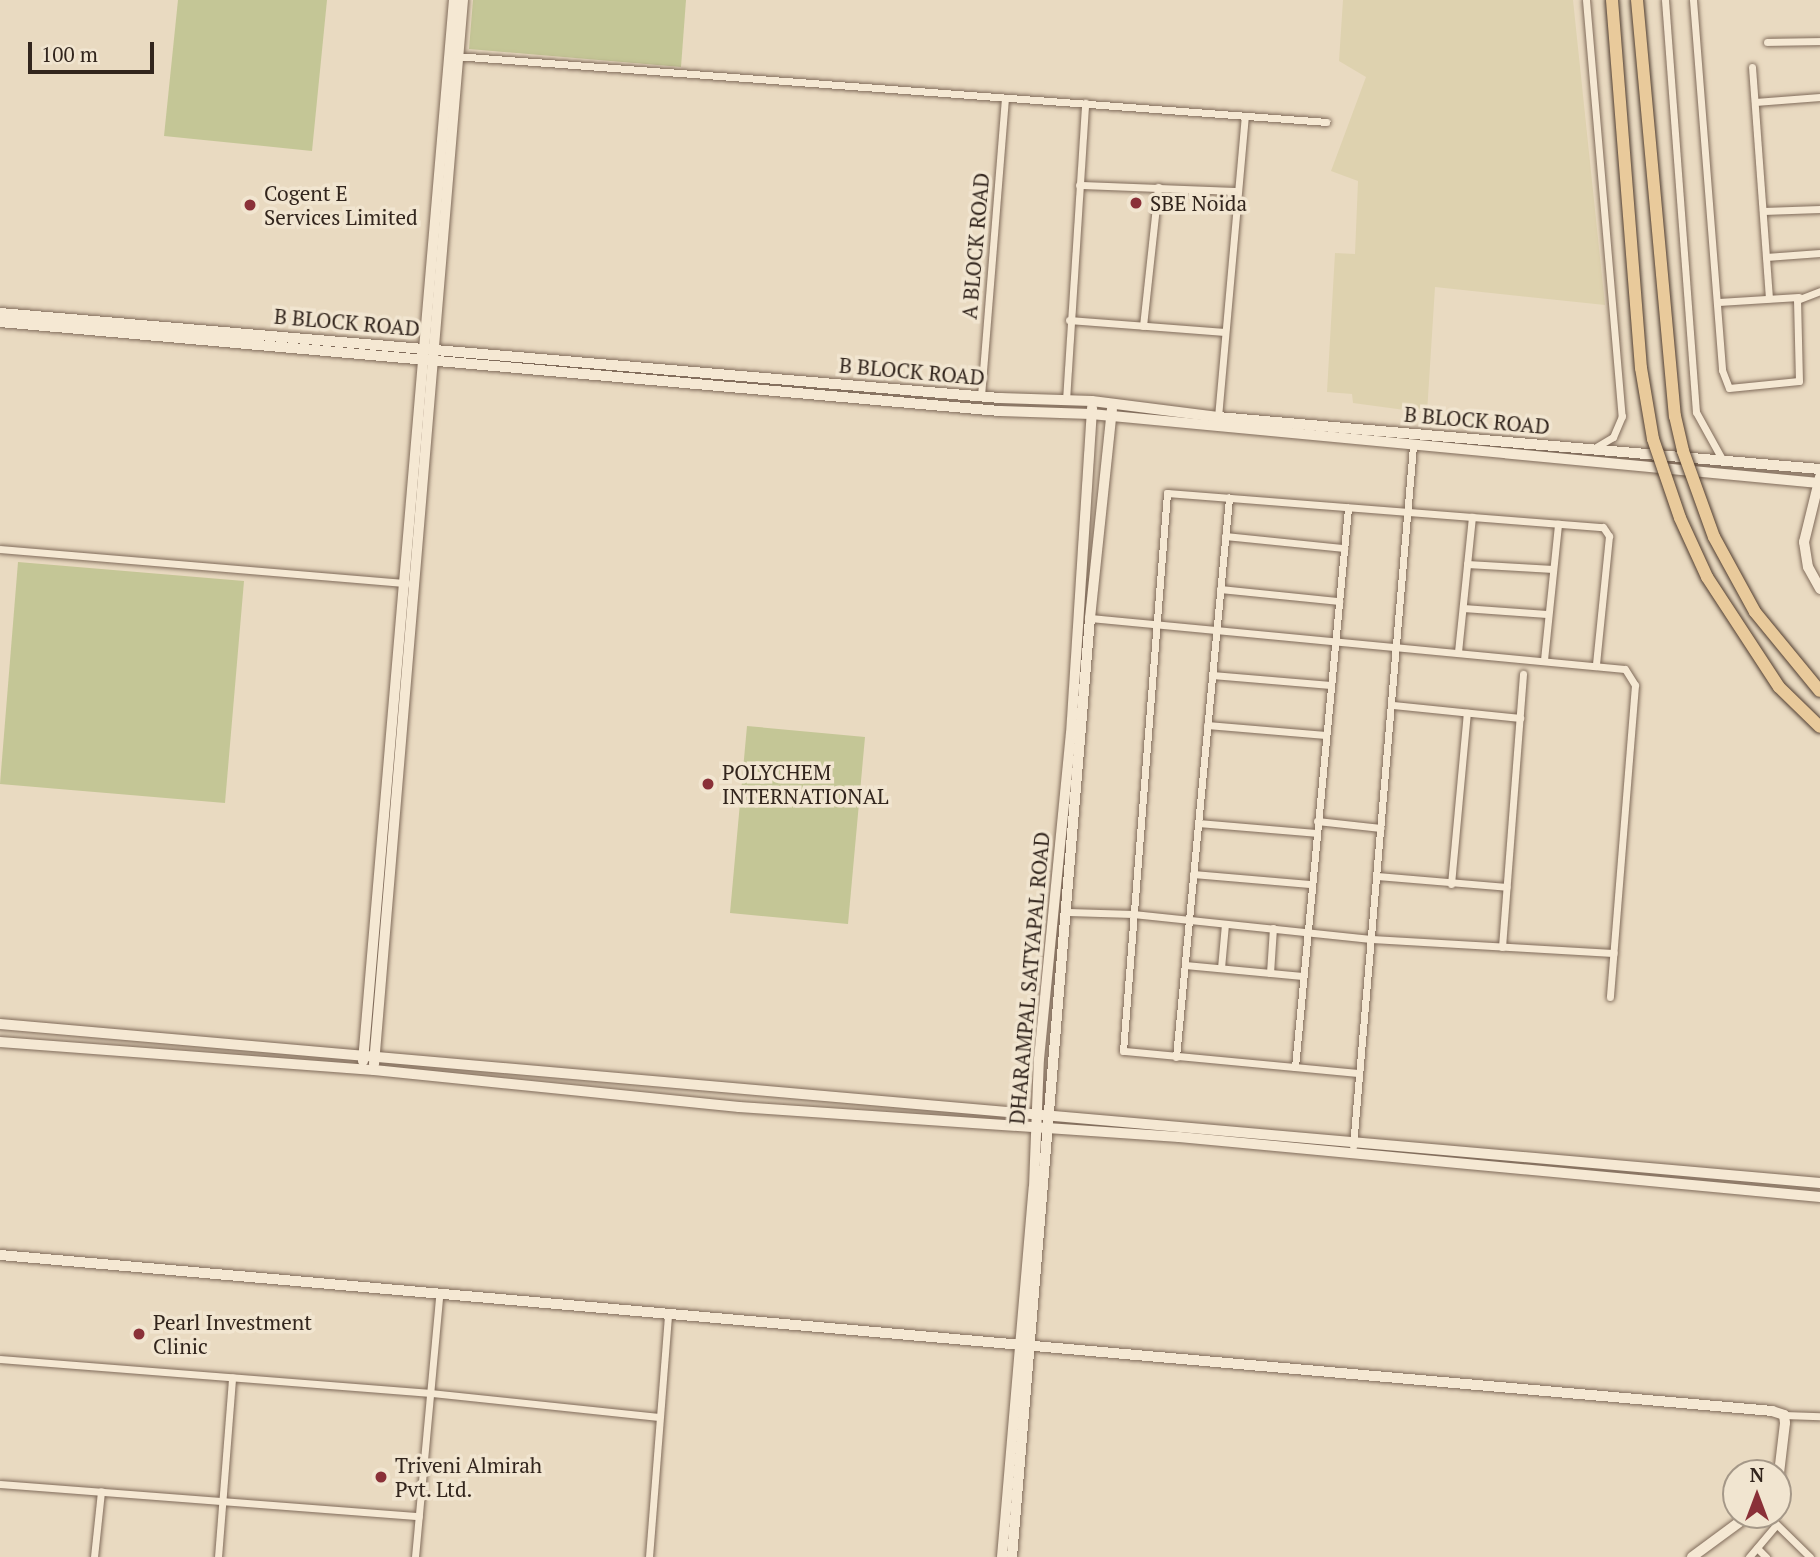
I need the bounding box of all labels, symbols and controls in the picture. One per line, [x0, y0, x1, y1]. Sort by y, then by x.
scale bar [32, 28, 158, 72]
text: 100 m [41, 40, 98, 68]
street label: A BLOCK ROAD [956, 171, 994, 321]
place label: Cogent E Services Limited [264, 180, 418, 230]
place label: SBE Noida [1150, 190, 1247, 216]
marker: SBE Noida [1128, 195, 1144, 211]
marker: Cogent E Services Limited [242, 197, 258, 213]
street label: B BLOCK ROAD [273, 303, 421, 341]
street label: B BLOCK ROAD [838, 352, 986, 390]
street label: B BLOCK ROAD [1403, 401, 1551, 439]
place label: POLYCHEM INTERNATIONAL [722, 759, 889, 809]
marker: POLYCHEM INTERNATIONAL [700, 776, 716, 792]
street label: DHARAMPAL SATYAPAL ROAD [1004, 831, 1054, 1125]
place label: Pearl Investment Clinic [153, 1309, 312, 1359]
marker: Pearl Investment Clinic [131, 1326, 147, 1342]
place label: Triveni Almirah Pvt. Ltd. [395, 1452, 543, 1502]
north arrow [1722, 1459, 1792, 1529]
text: N [1750, 1462, 1764, 1487]
marker: Triveni Almirah Pvt. Ltd. [373, 1469, 389, 1485]

